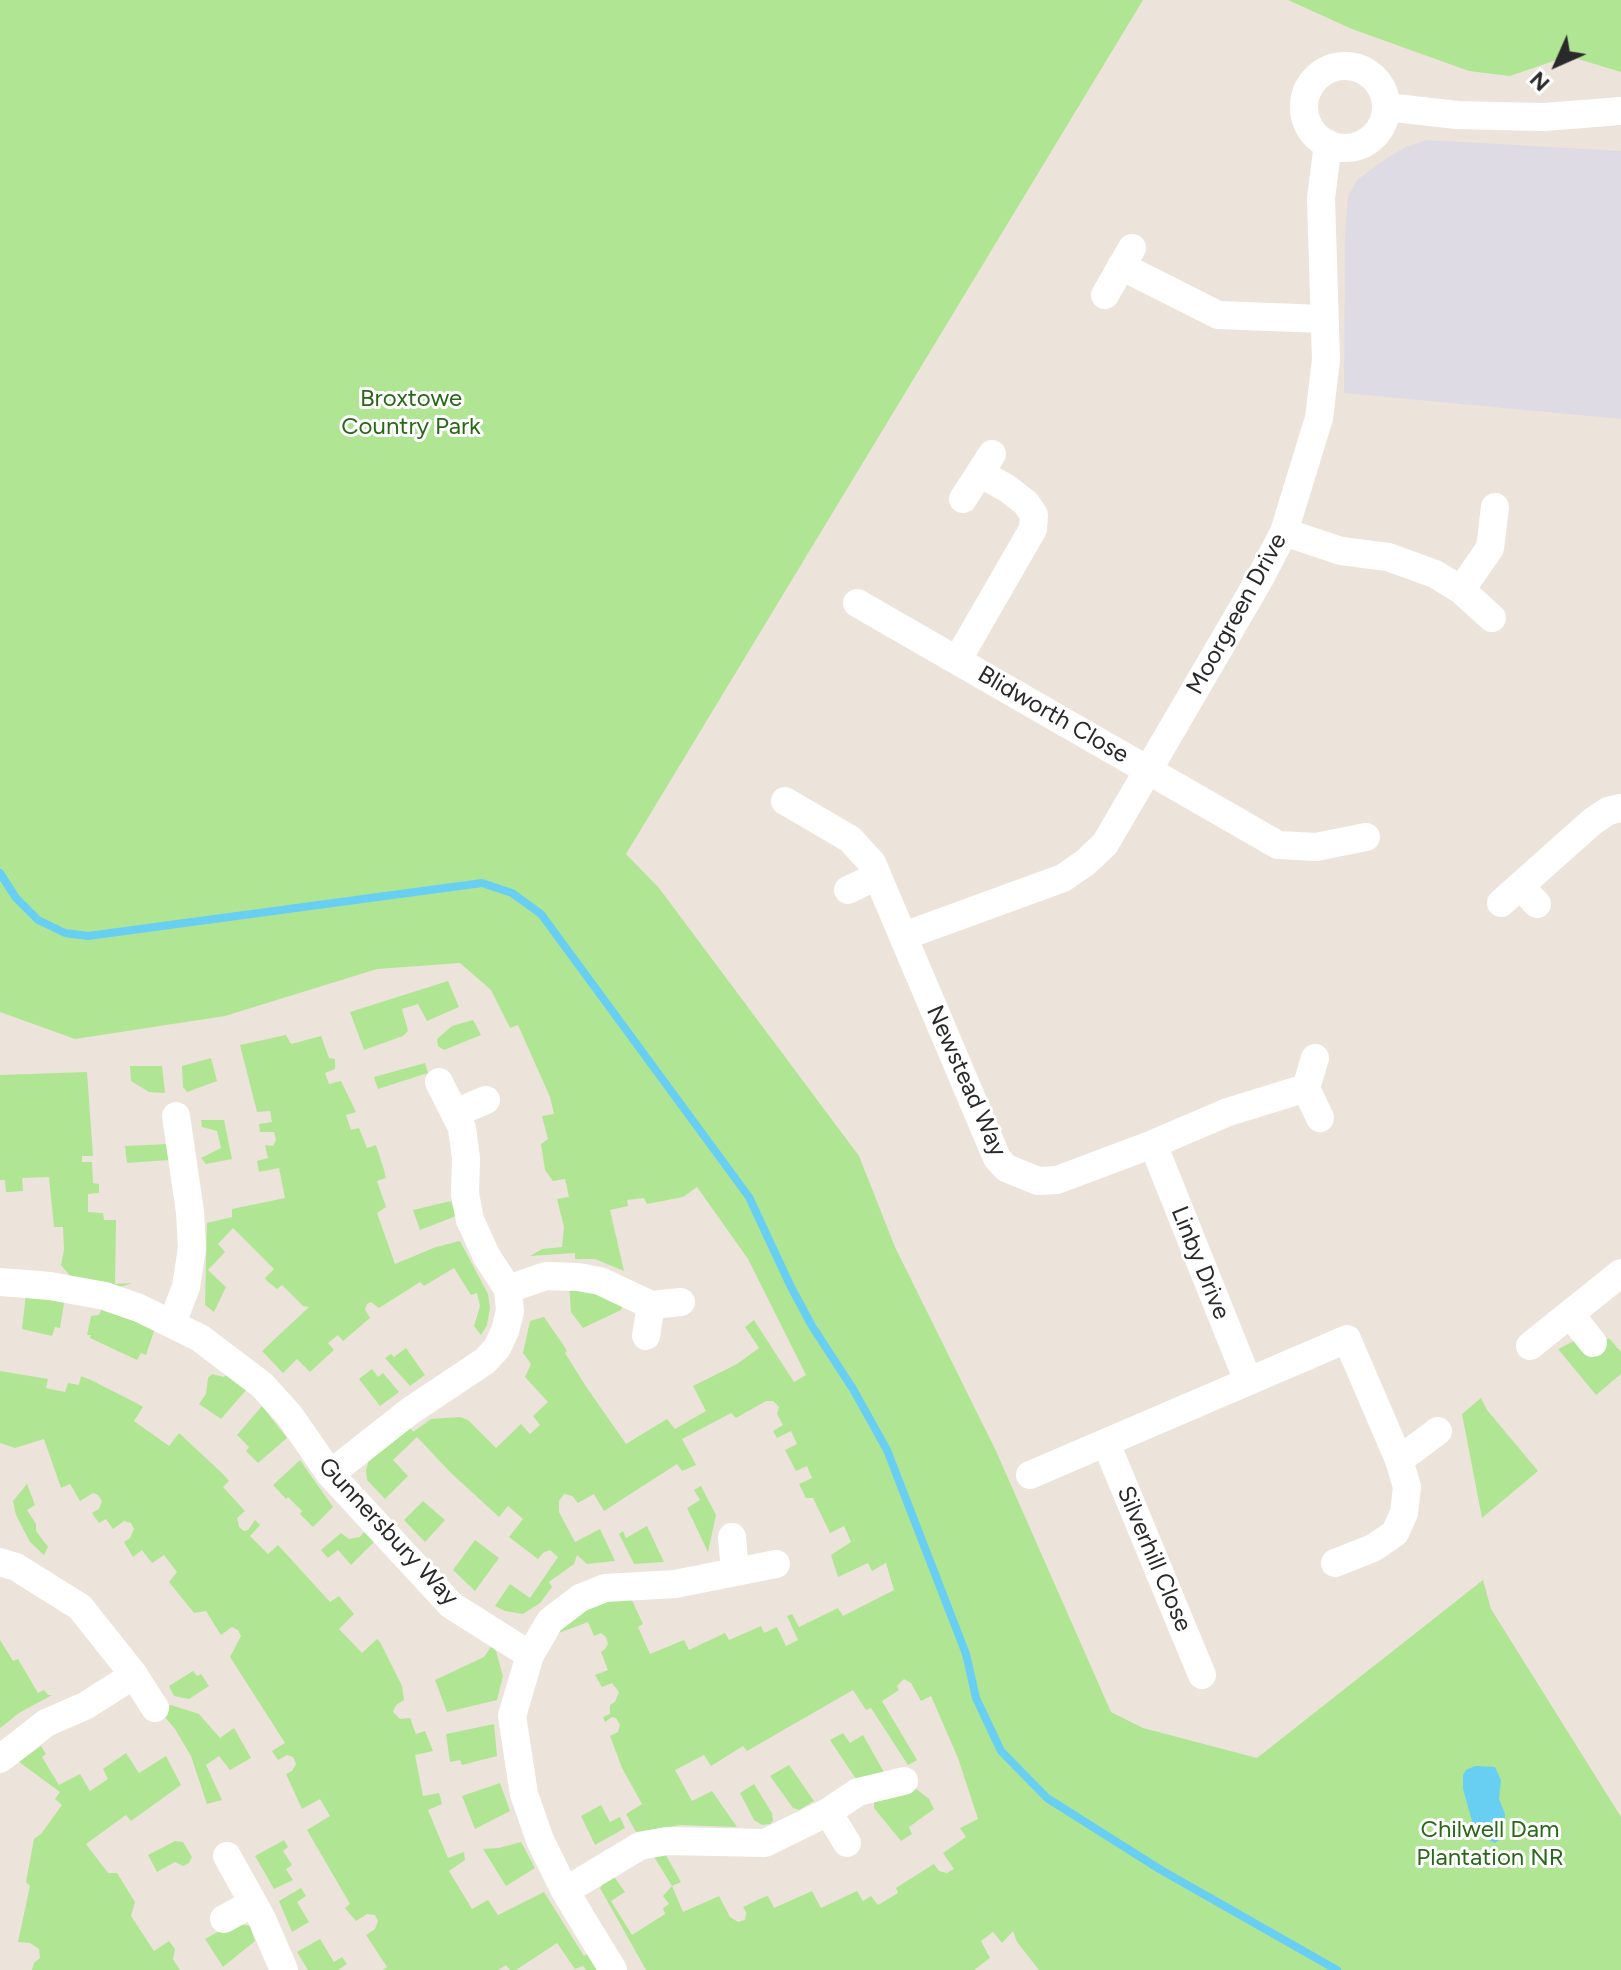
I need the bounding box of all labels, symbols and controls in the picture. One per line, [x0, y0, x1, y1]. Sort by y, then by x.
north arrow [1517, 24, 1597, 104]
text: N [1524, 66, 1555, 97]
park label: Broxtowe Country Park [341, 385, 481, 441]
street label: Moorgreen Drive [1181, 529, 1293, 699]
street label: Blidworth Close [972, 660, 1134, 770]
street label: Newstead Way [920, 1001, 1012, 1161]
street label: Linby Drive [1164, 1202, 1236, 1324]
street label: Gunnersbury Way [312, 1452, 464, 1612]
street label: Silverhill Close [1110, 1482, 1198, 1636]
park label: Chilwell Dam Plantation NR [1416, 1816, 1564, 1872]

